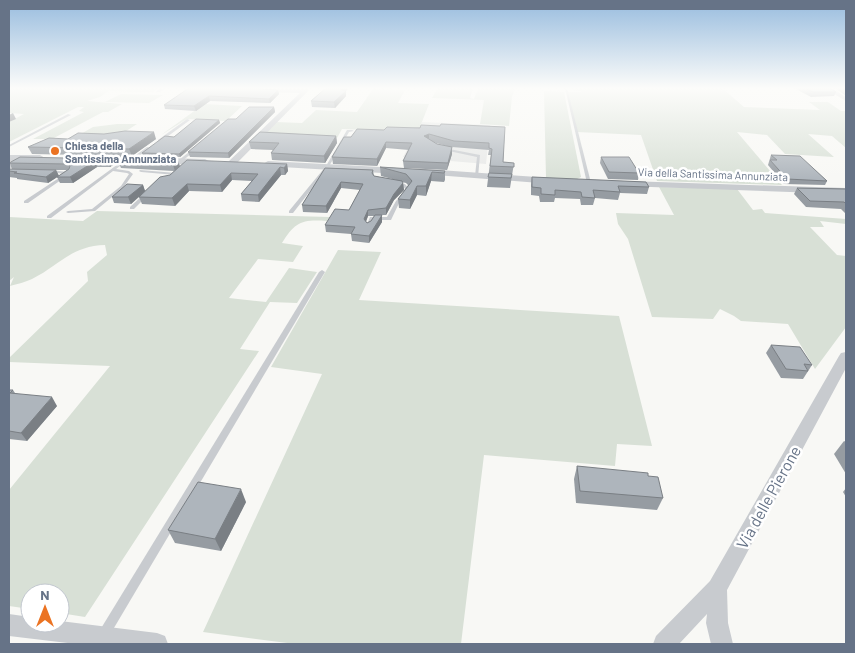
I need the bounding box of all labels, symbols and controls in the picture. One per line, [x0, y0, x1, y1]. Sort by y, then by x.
place label: Chiesa della Santissima Annunziata [65, 139, 176, 165]
marker: Chiesa della Santissima Annunziata [49, 145, 61, 157]
street label: Via della Santissima Annunziata [638, 165, 788, 183]
street label: Via delle Pierone [732, 442, 804, 552]
north arrow [20, 583, 70, 633]
text: N [40, 586, 50, 603]

